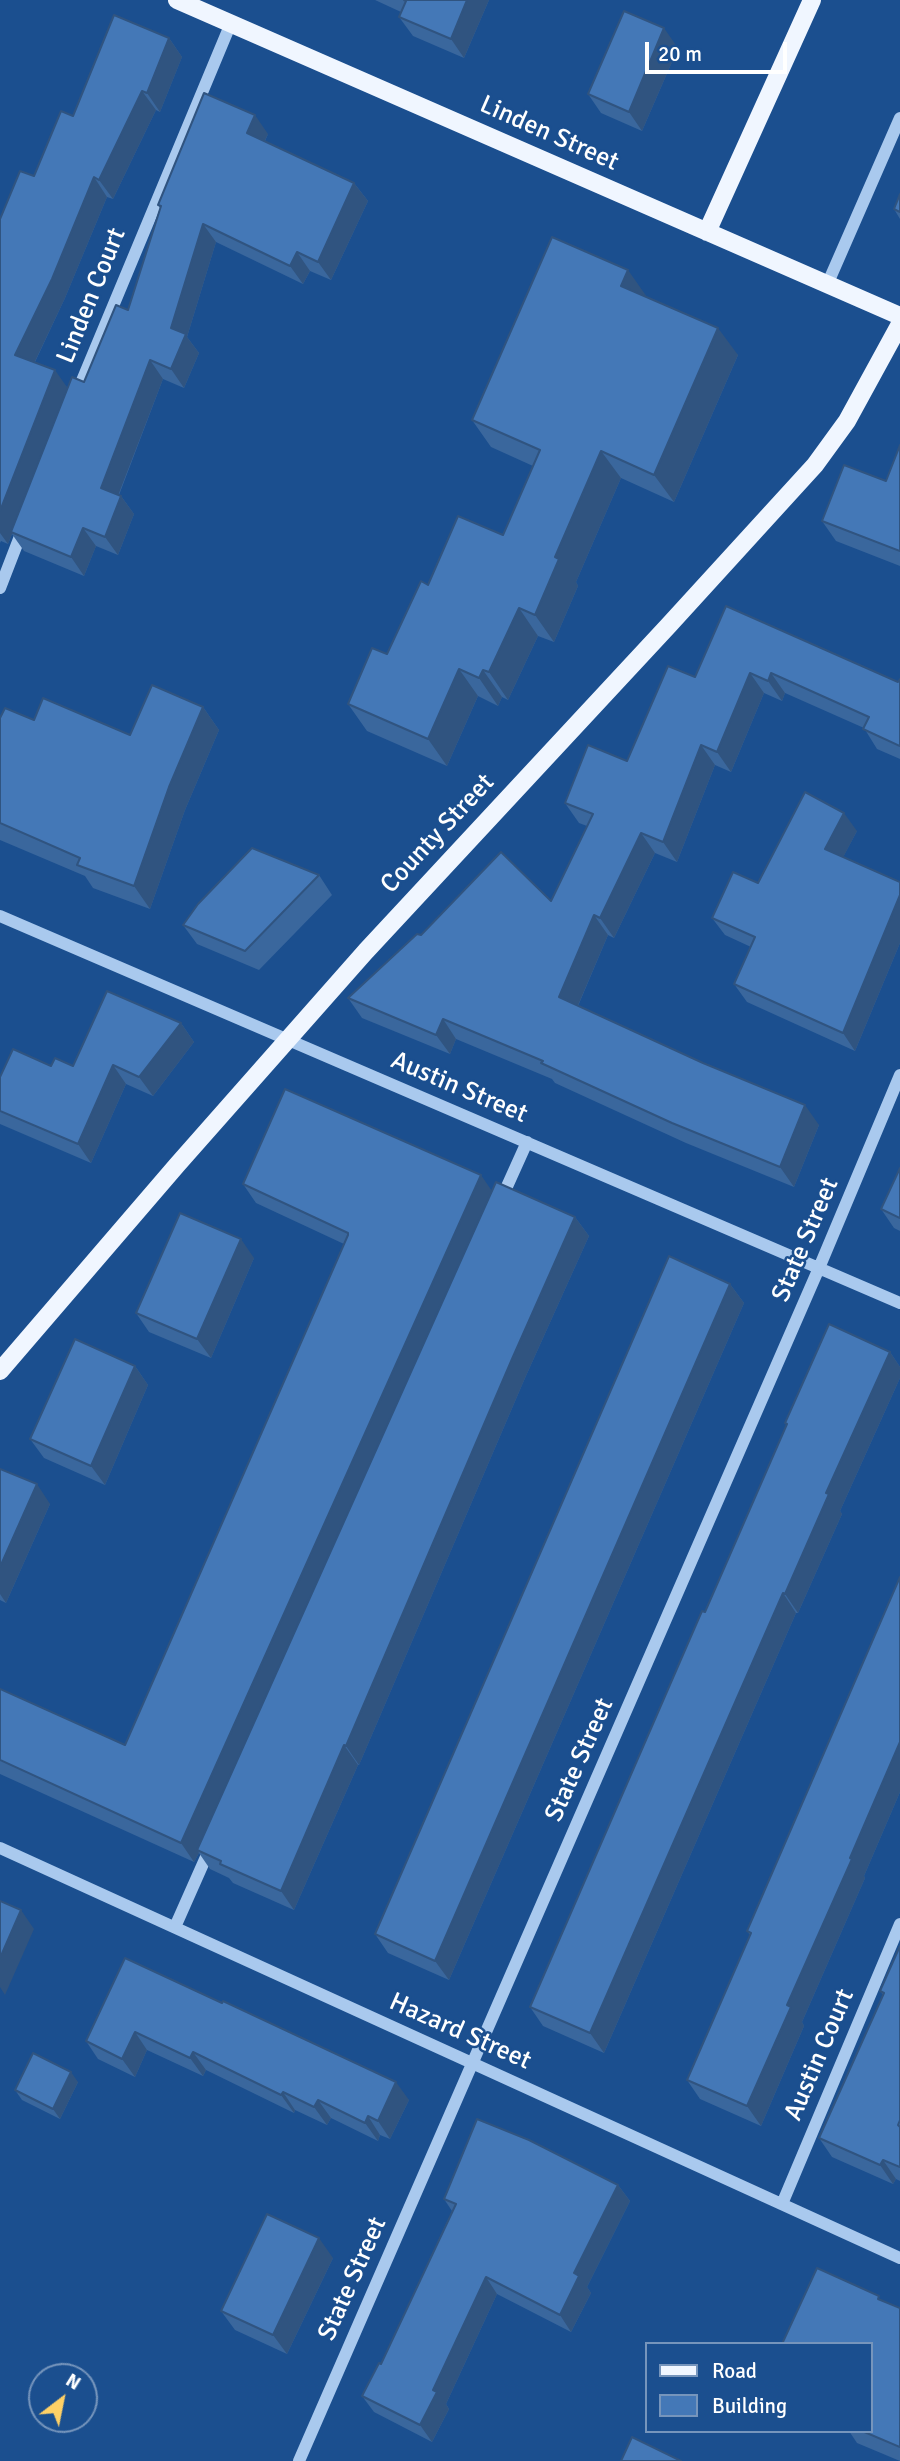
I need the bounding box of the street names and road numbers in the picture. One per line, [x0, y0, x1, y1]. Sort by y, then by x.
street label: Linden Street [475, 89, 623, 179]
street label: Linden Court [51, 224, 133, 368]
street label: County Street [375, 768, 501, 900]
street label: Austin Street [386, 1045, 532, 1131]
street label: State Street [766, 1173, 846, 1307]
street label: State Street [539, 1693, 621, 1827]
street label: Austin Court [778, 1985, 862, 2125]
street label: Hazard Street [384, 1987, 536, 2077]
street label: State Street [312, 2212, 394, 2346]

